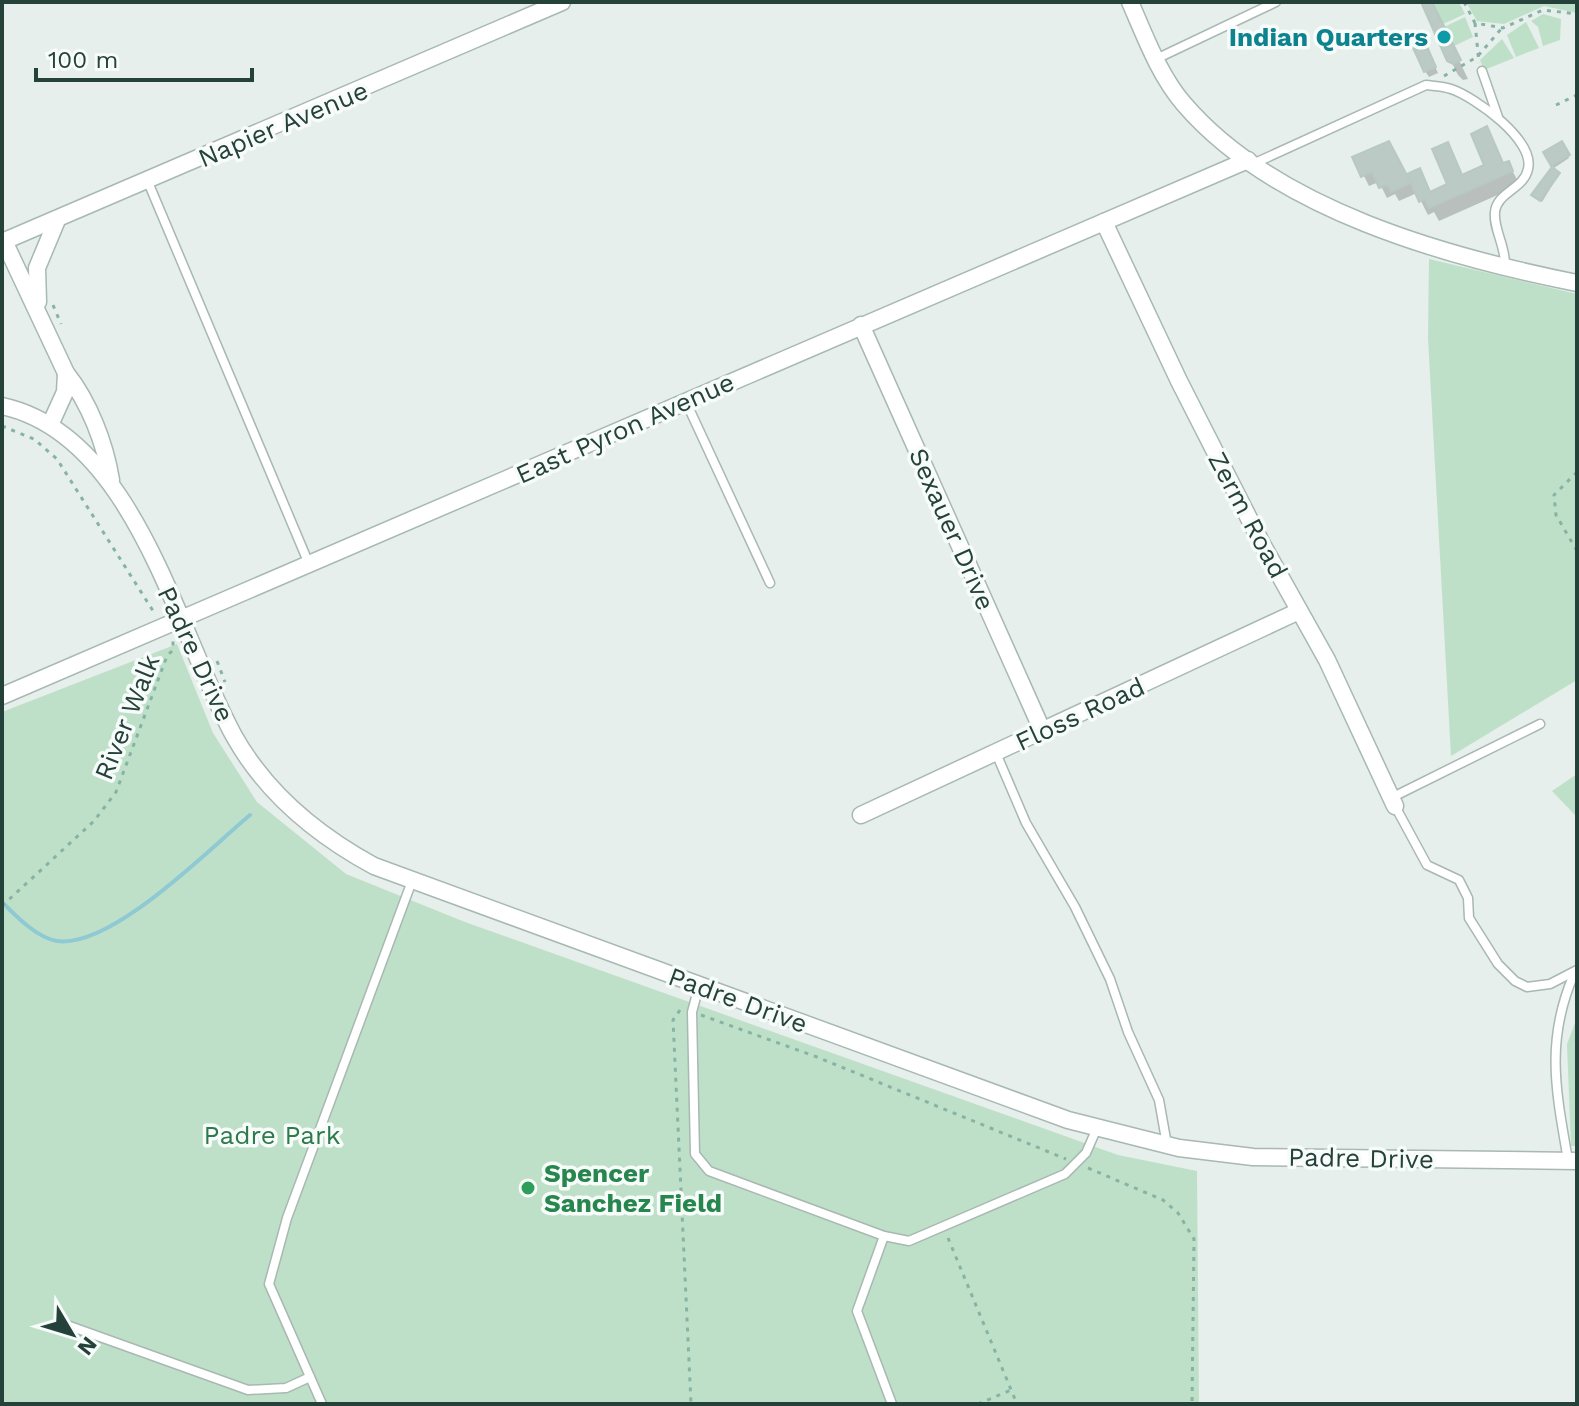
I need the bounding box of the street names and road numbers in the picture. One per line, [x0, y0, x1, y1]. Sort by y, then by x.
street label: Napier Avenue [194, 75, 372, 173]
street label: East Pyron Avenue [511, 366, 739, 490]
street label: Sexauer Drive [903, 443, 1001, 615]
street label: Zerm Road [1202, 447, 1294, 583]
street label: Padre Drive [152, 582, 240, 726]
street label: River Walk [88, 650, 166, 784]
street label: Floss Road [1011, 671, 1149, 757]
street label: Padre Drive [664, 961, 812, 1039]
street label: Padre Drive [1288, 1142, 1434, 1174]

